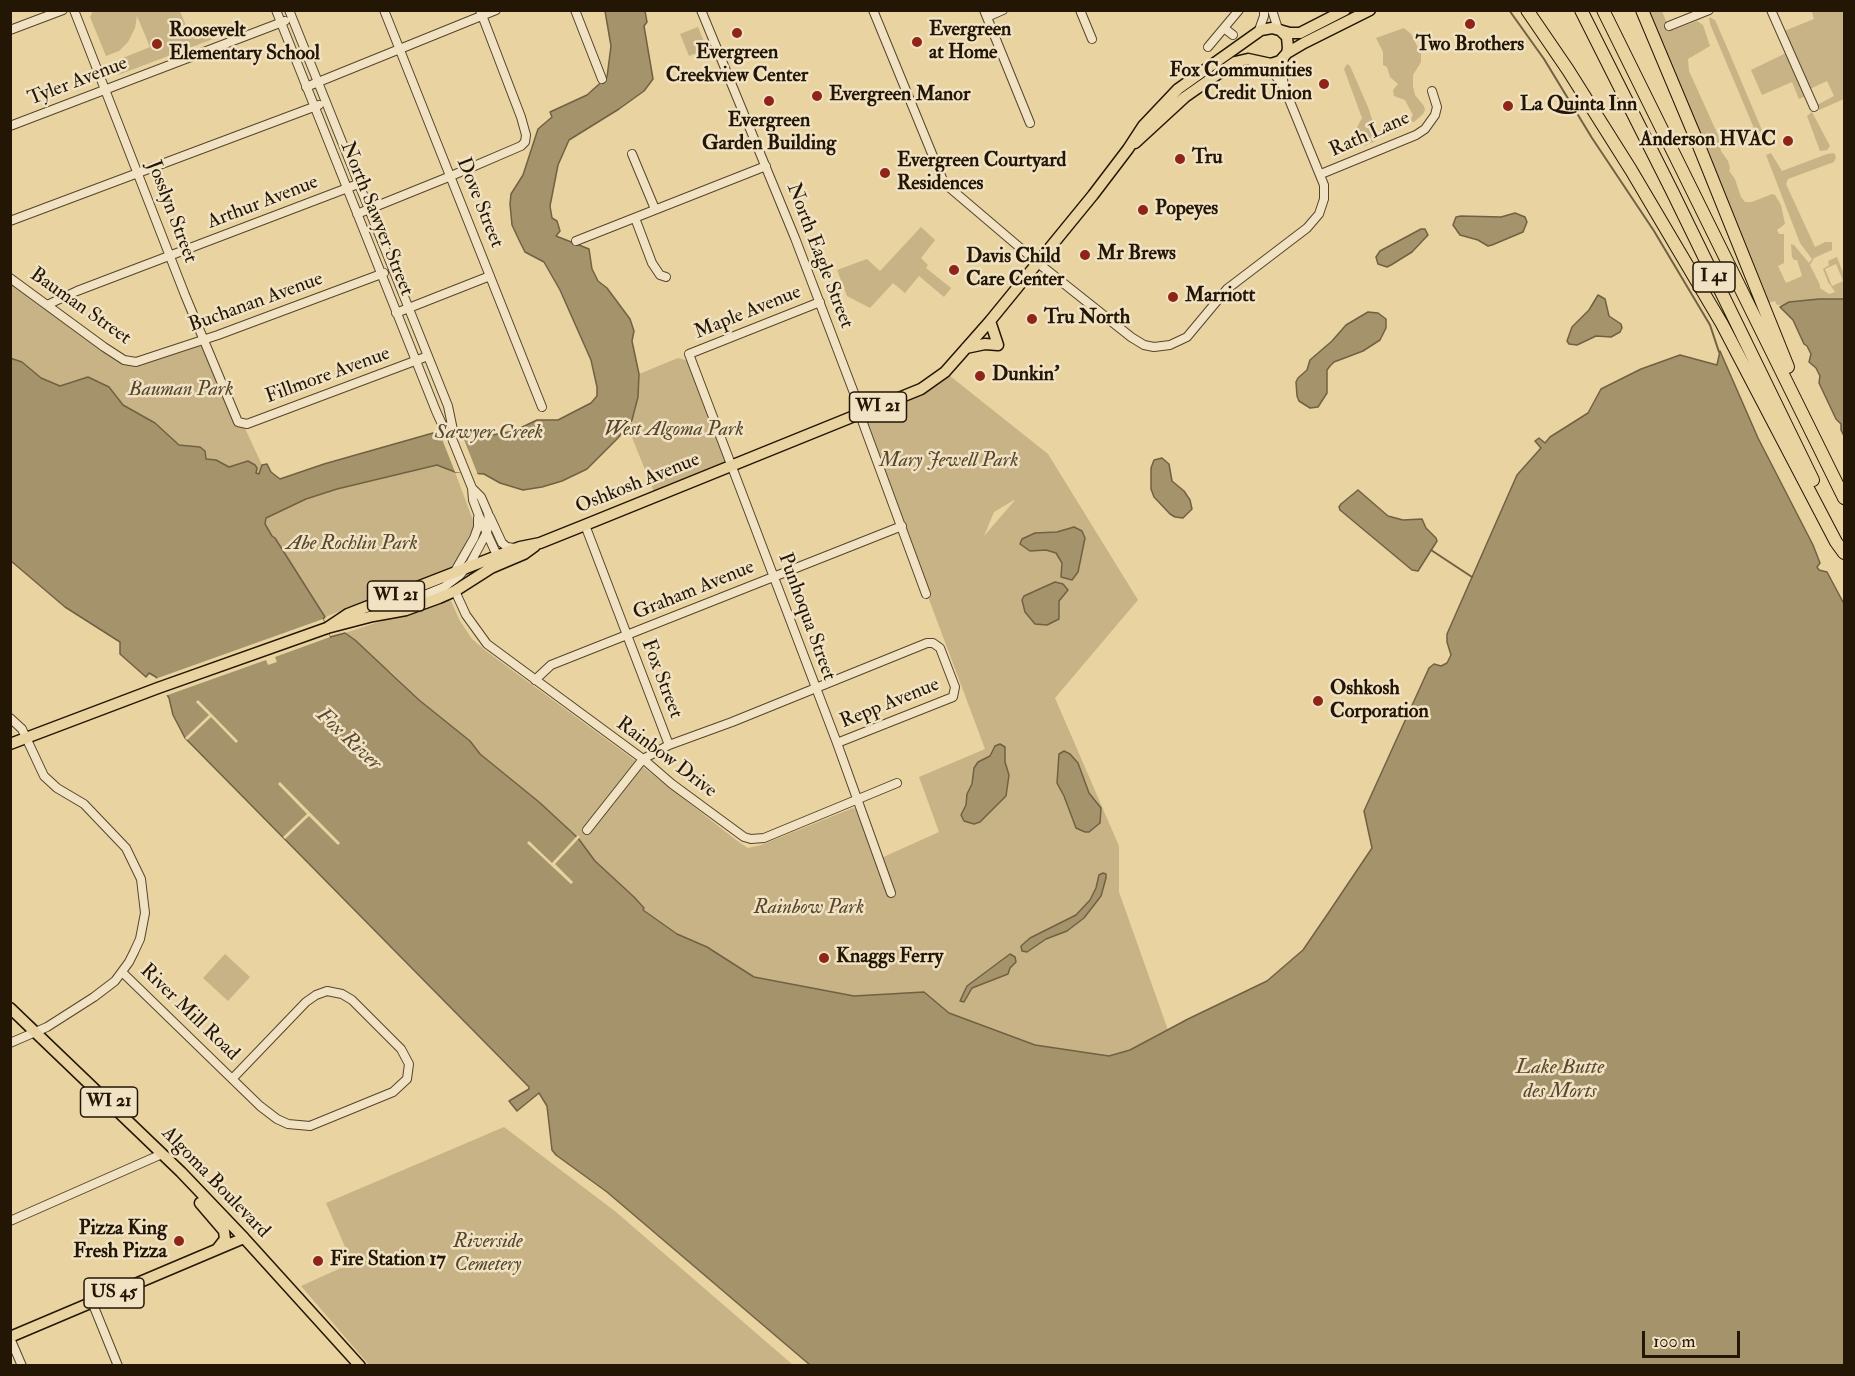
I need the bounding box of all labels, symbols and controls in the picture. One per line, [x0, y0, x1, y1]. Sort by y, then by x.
marker: Two Brothers [1463, 17, 1477, 31]
place label: Evergreen at Home [929, 19, 1011, 66]
place label: Roosevelt Elementary School [169, 20, 320, 67]
marker: Evergreen Creekview Center [730, 26, 744, 40]
place label: Two Brothers [1416, 34, 1524, 58]
marker: Evergreen at Home [910, 35, 924, 49]
marker: Roosevelt Elementary School [150, 37, 164, 51]
place label: Evergreen Creekview Center [666, 42, 808, 89]
street label: Tyler Avenue [25, 52, 131, 112]
place label: Fox Communities Credit Union [1169, 60, 1312, 107]
marker: Fox Communities Credit Union [1317, 77, 1331, 91]
place label: Evergreen Manor [829, 84, 970, 108]
marker: Evergreen Manor [810, 89, 824, 103]
marker: Evergreen Garden Building [762, 94, 776, 108]
place label: La Quinta Inn [1520, 94, 1637, 118]
marker: La Quinta Inn [1501, 99, 1515, 113]
street label: Rath Lane [1326, 107, 1414, 163]
place label: Evergreen Garden Building [702, 110, 836, 157]
place label: Anderson HVAC [1640, 129, 1776, 153]
marker: Anderson HVAC [1781, 134, 1795, 148]
street label: North Sawyer Street [334, 138, 418, 300]
place label: Tru [1192, 147, 1222, 171]
place label: Evergreen Courtyard Residences [897, 150, 1066, 197]
marker: Tru [1173, 152, 1187, 166]
street label: Dove Street [450, 154, 508, 252]
street label: Josslyn Street [141, 157, 201, 267]
marker: Evergreen Courtyard Residences [878, 166, 892, 180]
street label: Arthur Avenue [204, 171, 322, 235]
street label: North Eagle Street [780, 180, 858, 332]
place label: Popeyes [1155, 198, 1218, 222]
marker: Popeyes [1136, 203, 1150, 217]
place label: Mr Brews [1097, 243, 1176, 267]
place label: Davis Child Care Center [966, 246, 1064, 293]
marker: Mr Brews [1078, 248, 1092, 262]
road number: I 41 [1693, 262, 1735, 292]
street label: Bauman Street [25, 263, 135, 351]
marker: Davis Child Care Center [947, 263, 961, 277]
street label: Buchanan Avenue [186, 268, 326, 338]
street label: Maple Avenue [691, 281, 805, 345]
place label: Marriott [1185, 285, 1255, 309]
marker: Marriott [1166, 290, 1180, 304]
place label: Tru North [1044, 307, 1130, 331]
marker: Tru North [1025, 312, 1039, 326]
street label: Fillmore Avenue [262, 342, 394, 410]
place label: Dunkin' [992, 364, 1059, 388]
marker: Dunkin' [973, 369, 987, 383]
park label: Bauman Park [128, 379, 234, 403]
road number: WI 21 [850, 392, 906, 422]
park label: West Algoma Park [604, 419, 744, 443]
water label: Sawyer Creek [435, 420, 543, 446]
street label: Oshkosh Avenue [572, 448, 704, 520]
park label: Mary Jewell Park [880, 450, 1018, 474]
park label: Abe Rochlin Park [286, 533, 418, 557]
street label: Punhoqua Street [772, 550, 840, 684]
street label: Graham Avenue [630, 556, 758, 626]
road number: WI 21 [368, 581, 424, 611]
street label: Fox Street [635, 636, 687, 722]
street label: Repp Avenue [837, 673, 943, 735]
place label: Oshkosh Corporation [1330, 678, 1429, 725]
marker: Oshkosh Corporation [1311, 694, 1325, 708]
water label: Fox River [310, 704, 386, 776]
street label: Rainbow Drive [611, 712, 721, 804]
park label: Rainbow Park [754, 897, 864, 921]
place label: Knaggs Ferry [836, 946, 943, 970]
marker: Knaggs Ferry [817, 951, 831, 965]
street label: River Mill Road [134, 960, 244, 1066]
water label: Lake Butte des Morts [1516, 1055, 1604, 1105]
road number: WI 21 [80, 1087, 138, 1117]
street label: Algoma Boulevard [156, 1122, 274, 1244]
place label: Pizza King Fresh Pizza [73, 1218, 167, 1265]
park label: Riverside Cemetery [453, 1231, 523, 1278]
marker: Pizza King Fresh Pizza [172, 1234, 186, 1248]
place label: Fire Station 17 [330, 1249, 446, 1273]
marker: Fire Station 17 [311, 1254, 325, 1268]
road number: US 45 [84, 1278, 144, 1308]
scale bar [1645, 1319, 1742, 1357]
text: 100 m [1653, 1330, 1696, 1353]

